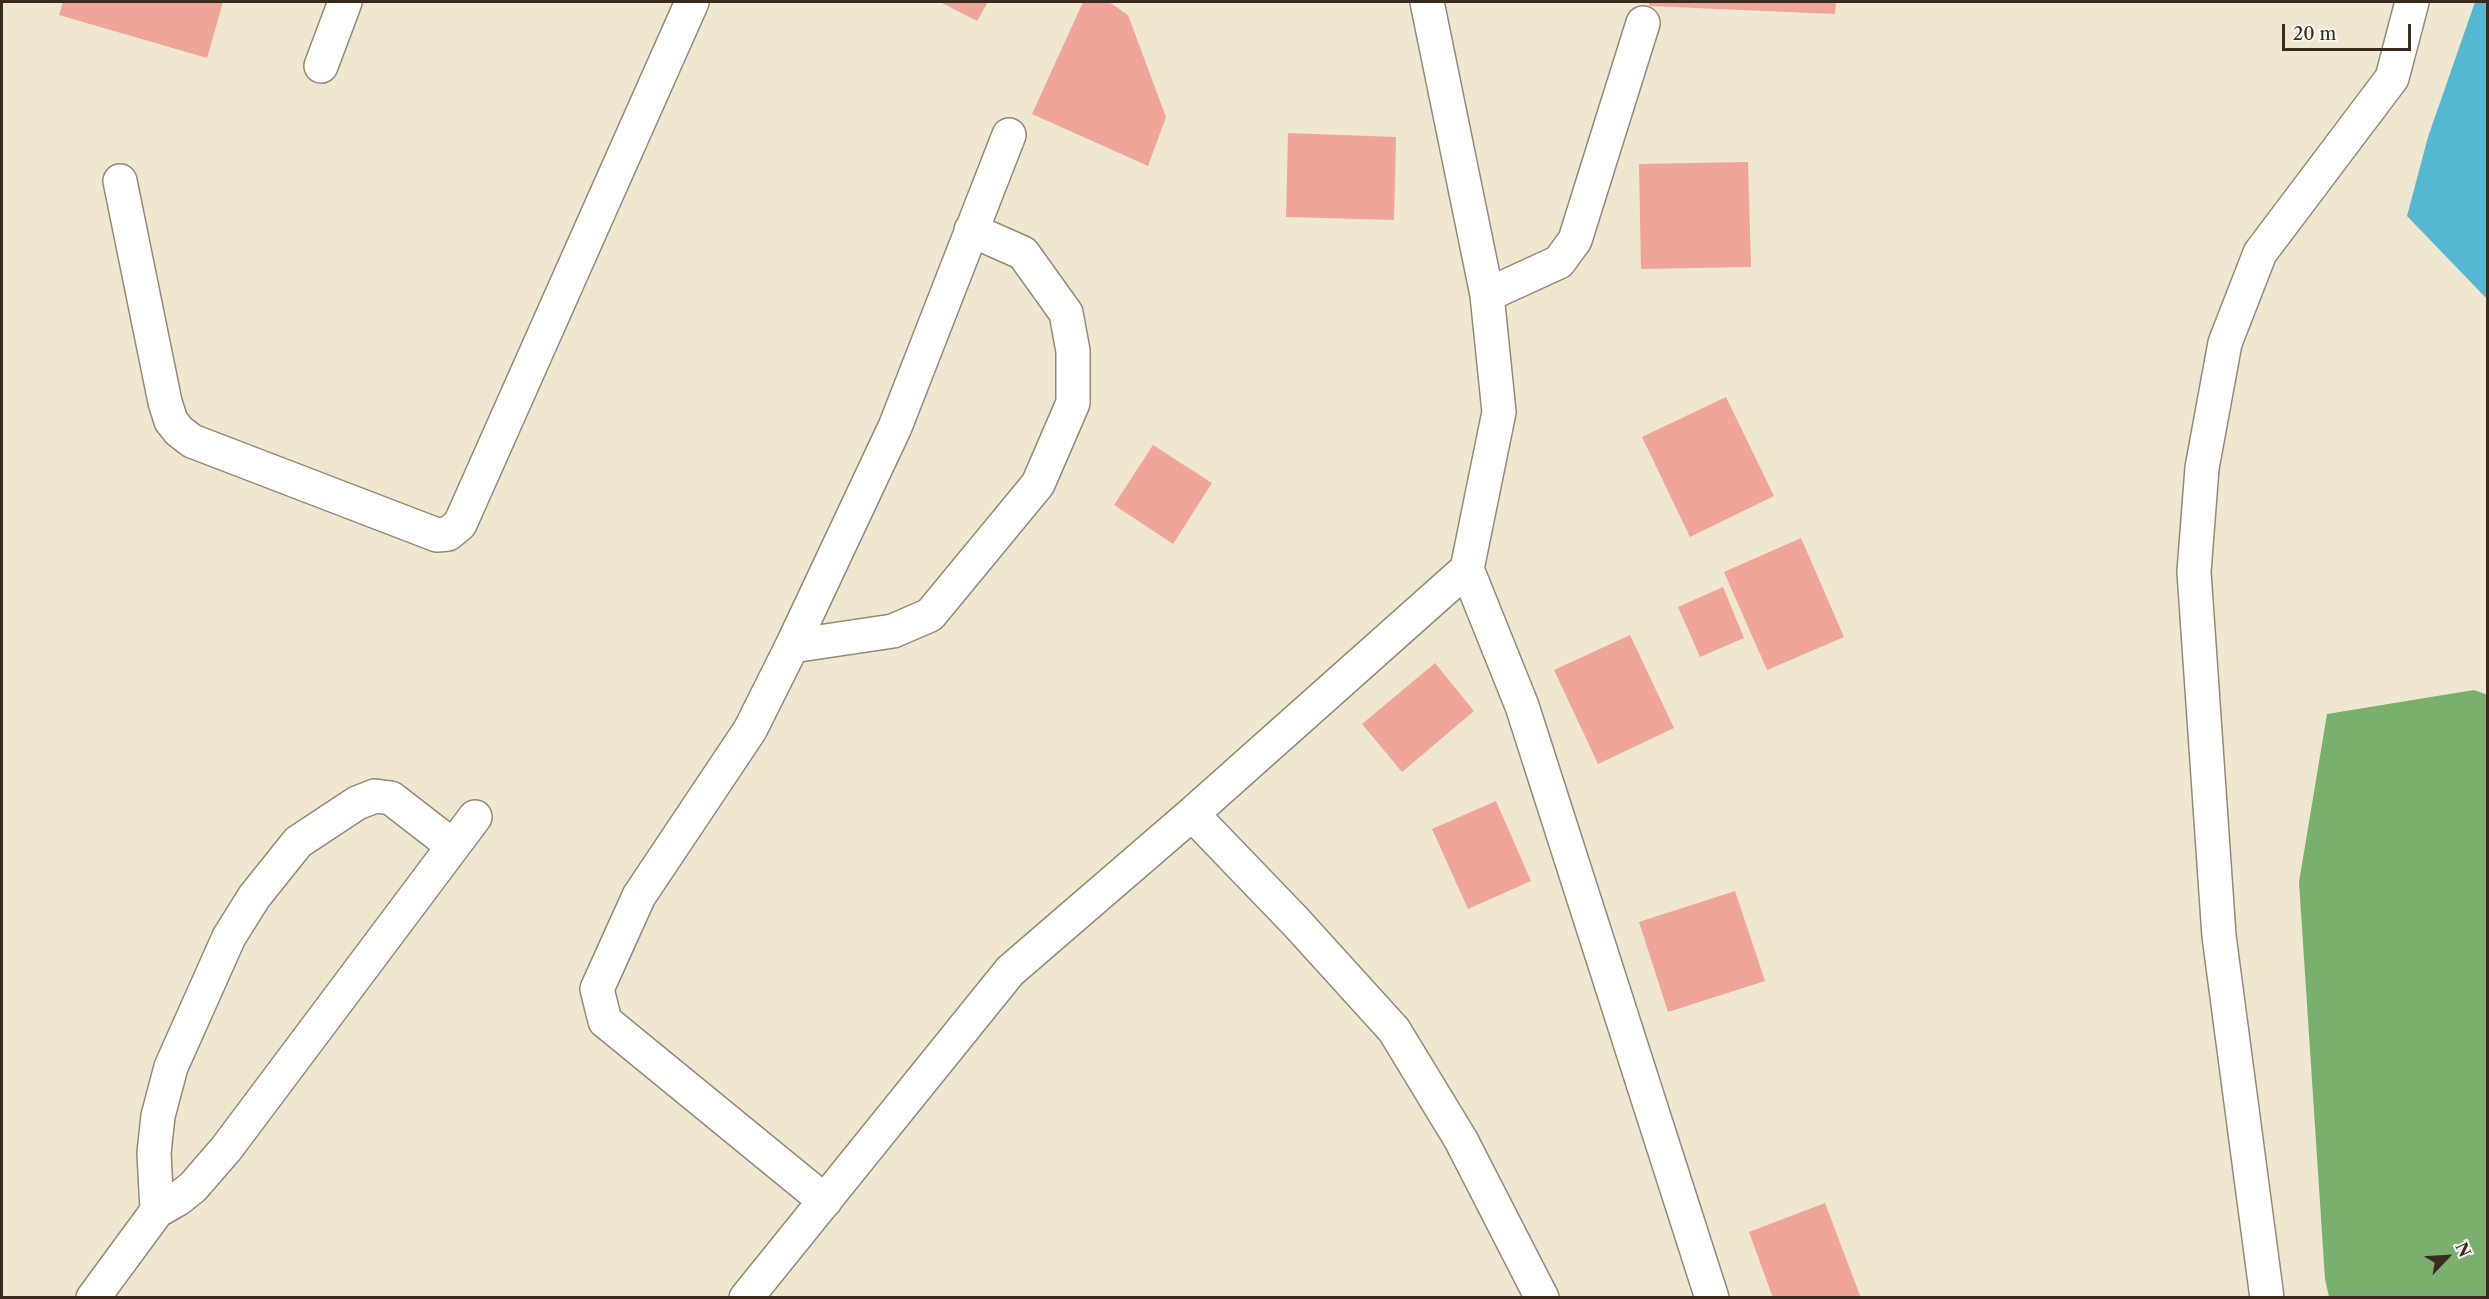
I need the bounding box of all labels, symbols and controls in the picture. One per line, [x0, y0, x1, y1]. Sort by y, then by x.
scale bar [2285, 12, 2414, 50]
text: 20 m [2293, 23, 2336, 45]
north arrow [2417, 1227, 2477, 1287]
text: N [2451, 1239, 2475, 1260]

